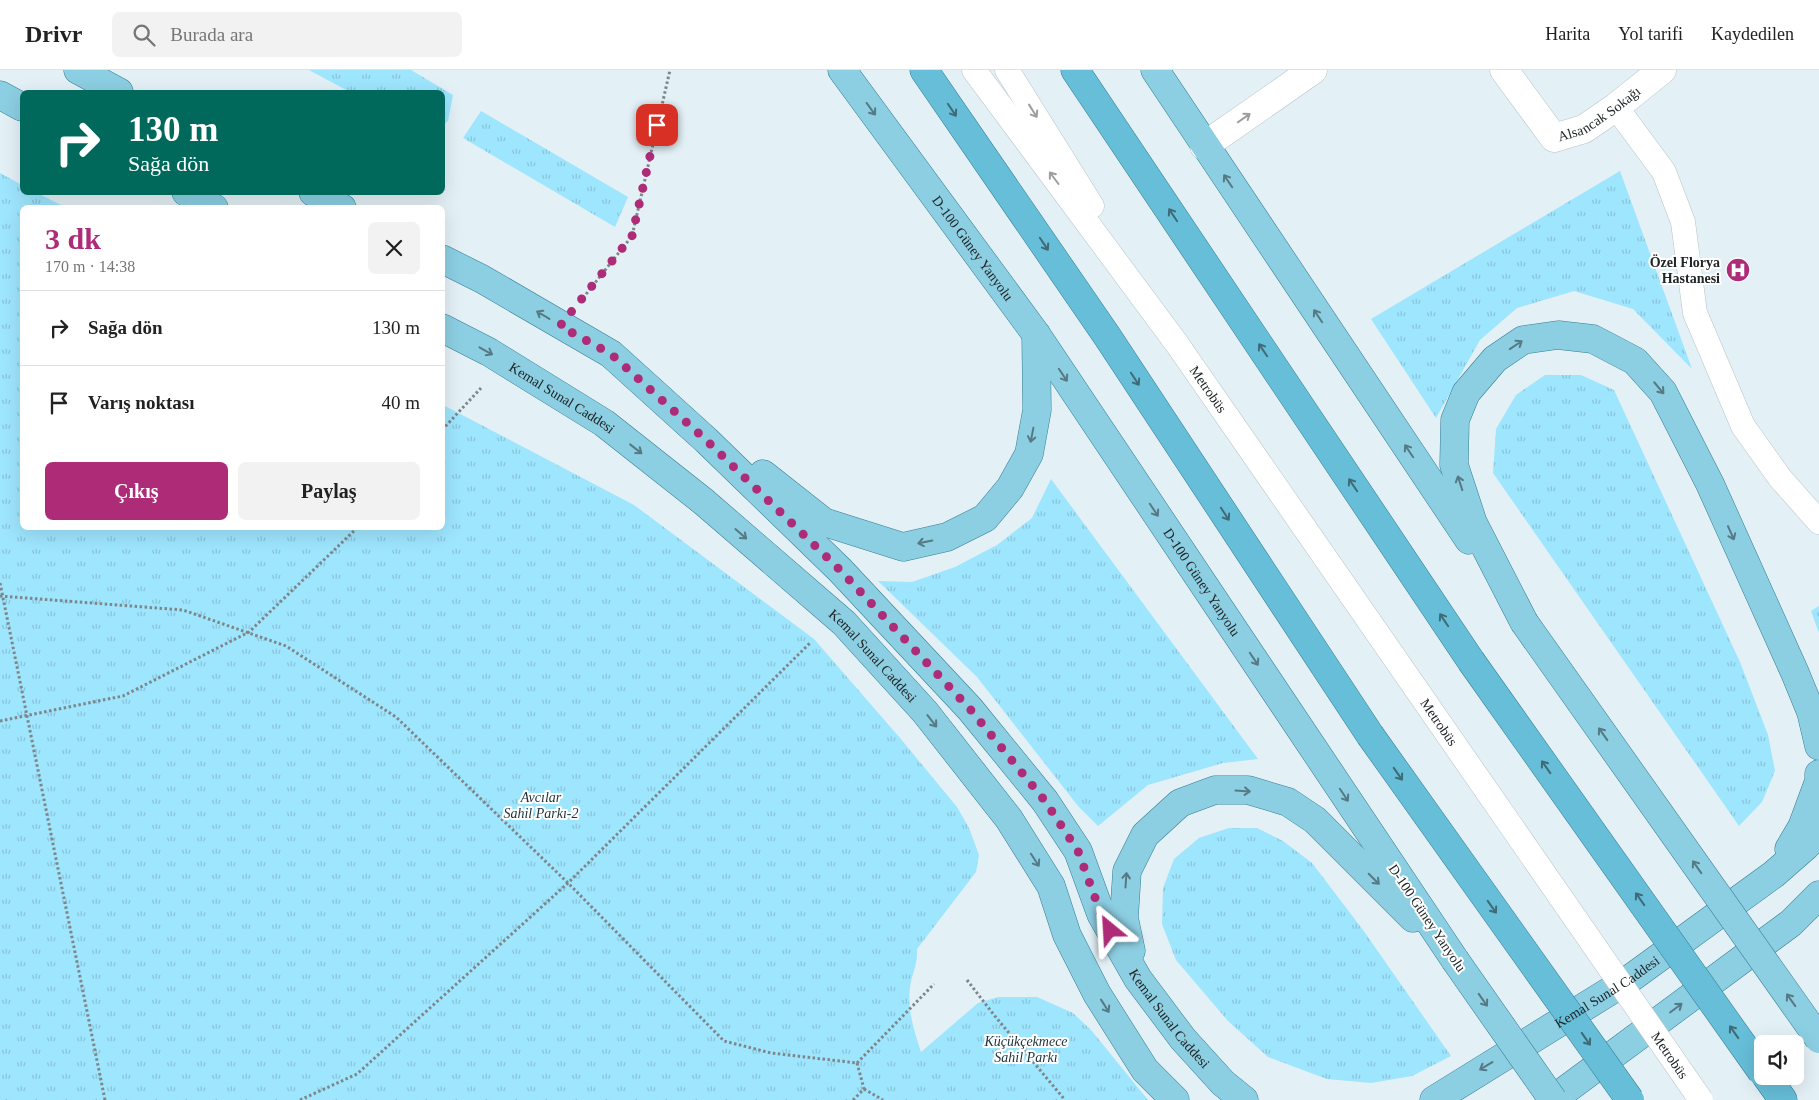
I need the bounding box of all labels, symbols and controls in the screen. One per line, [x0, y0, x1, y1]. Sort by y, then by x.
search box [112, 12, 462, 57]
text: Drivr [25, 21, 82, 47]
icon: search [130, 21, 158, 49]
text: Burada ara [170, 24, 253, 45]
text: Harita [1545, 24, 1590, 44]
text: Yol tarifi [1618, 24, 1683, 44]
text: Kaydedilen [1711, 24, 1794, 44]
street label: Alsancak Sokağı [1556, 83, 1643, 144]
one-way arrow [865, 102, 876, 115]
one-way arrow [947, 103, 957, 117]
one-way arrow [1029, 103, 1039, 117]
pin [636, 104, 678, 146]
icon: right [45, 110, 110, 175]
text: 130 m [128, 110, 218, 149]
icon: arrive [643, 111, 671, 139]
one-way arrow [1237, 113, 1251, 123]
text: Sağa dön [128, 151, 209, 176]
one-way arrow [1049, 171, 1059, 185]
one-way arrow [1223, 175, 1233, 189]
street label: D-100 Güney Yanyolu [929, 193, 1016, 303]
one-way arrow [1168, 208, 1178, 222]
text: 3 dk [45, 222, 101, 255]
button: close [368, 222, 420, 274]
one-way arrow [1039, 237, 1049, 251]
place label: Özel Florya Hastanesi [1650, 254, 1720, 286]
hospital icon: Özel Florya Hastanesi [1725, 257, 1751, 283]
text: 170 m · 14:38 [45, 258, 135, 275]
one-way arrow [1313, 309, 1323, 323]
one-way arrow [537, 310, 551, 320]
icon: right [45, 314, 73, 342]
text: Sağa dön [88, 317, 162, 338]
text: 130 m [372, 317, 420, 338]
one-way arrow [1508, 340, 1522, 350]
one-way arrow [1258, 343, 1268, 357]
one-way arrow [478, 346, 492, 356]
street label: Kemal Sunal Caddesi [507, 359, 618, 436]
street label: Metrobüs [1187, 363, 1230, 416]
one-way arrow [1058, 368, 1068, 382]
one-way arrow [1130, 371, 1140, 385]
one-way arrow [1653, 381, 1664, 394]
icon: arrive [45, 389, 73, 417]
text: Varış noktası [88, 392, 194, 413]
text: 40 m [381, 392, 420, 413]
one-way arrow [1027, 427, 1037, 443]
one-way arrow [629, 443, 642, 454]
one-way arrow [1404, 444, 1414, 458]
button: Çıkış [45, 462, 228, 520]
button: Paylaş [238, 462, 420, 520]
one-way arrow [1454, 475, 1464, 491]
one-way arrow [1348, 478, 1359, 492]
one-way arrow [1149, 503, 1159, 517]
one-way arrow [1220, 507, 1230, 521]
street label: D-100 Güney Yanyolu [1161, 525, 1243, 639]
one-way arrow [1727, 525, 1737, 540]
one-way arrow [735, 528, 748, 540]
one-way arrow [917, 538, 933, 547]
street label: Kemal Sunal Caddesi [826, 606, 920, 705]
one-way arrow [1438, 614, 1448, 628]
one-way arrow [1249, 652, 1259, 666]
street label: Metrobüs [1418, 696, 1461, 748]
one-way arrow [927, 714, 937, 728]
one-way arrow [1598, 727, 1608, 741]
one-way arrow [1541, 760, 1551, 774]
one-way arrow [1393, 767, 1403, 781]
one-way arrow [1235, 786, 1251, 795]
one-way arrow [1339, 787, 1349, 801]
park label: Avcılar Sahil Parkı-2 [503, 790, 579, 821]
one-way arrow [1030, 853, 1040, 867]
one-way arrow [1692, 860, 1702, 874]
street label: D-100 Güney Yanyolu [1385, 861, 1469, 975]
one-way arrow [1122, 872, 1131, 888]
one-way arrow [1368, 873, 1380, 886]
one-way arrow [1635, 893, 1645, 907]
one-way arrow [1487, 900, 1497, 914]
position arrow [1083, 903, 1135, 955]
street label: Kemal Sunal Caddesi [1552, 952, 1662, 1031]
street label: Kemal Sunal Caddesi [1126, 966, 1213, 1071]
one-way arrow [1478, 993, 1488, 1007]
one-way arrow [1786, 993, 1796, 1007]
one-way arrow [1100, 998, 1110, 1012]
one-way arrow [1669, 1003, 1682, 1014]
one-way arrow [1729, 1025, 1739, 1039]
street label: Metrobüs [1648, 1029, 1691, 1081]
one-way arrow [1581, 1032, 1592, 1045]
park label: Küçükçekmece Sahil Parkı [983, 1034, 1068, 1065]
map controls [1754, 1035, 1804, 1085]
button: sound [1754, 1035, 1804, 1085]
one-way arrow [1480, 1062, 1494, 1072]

